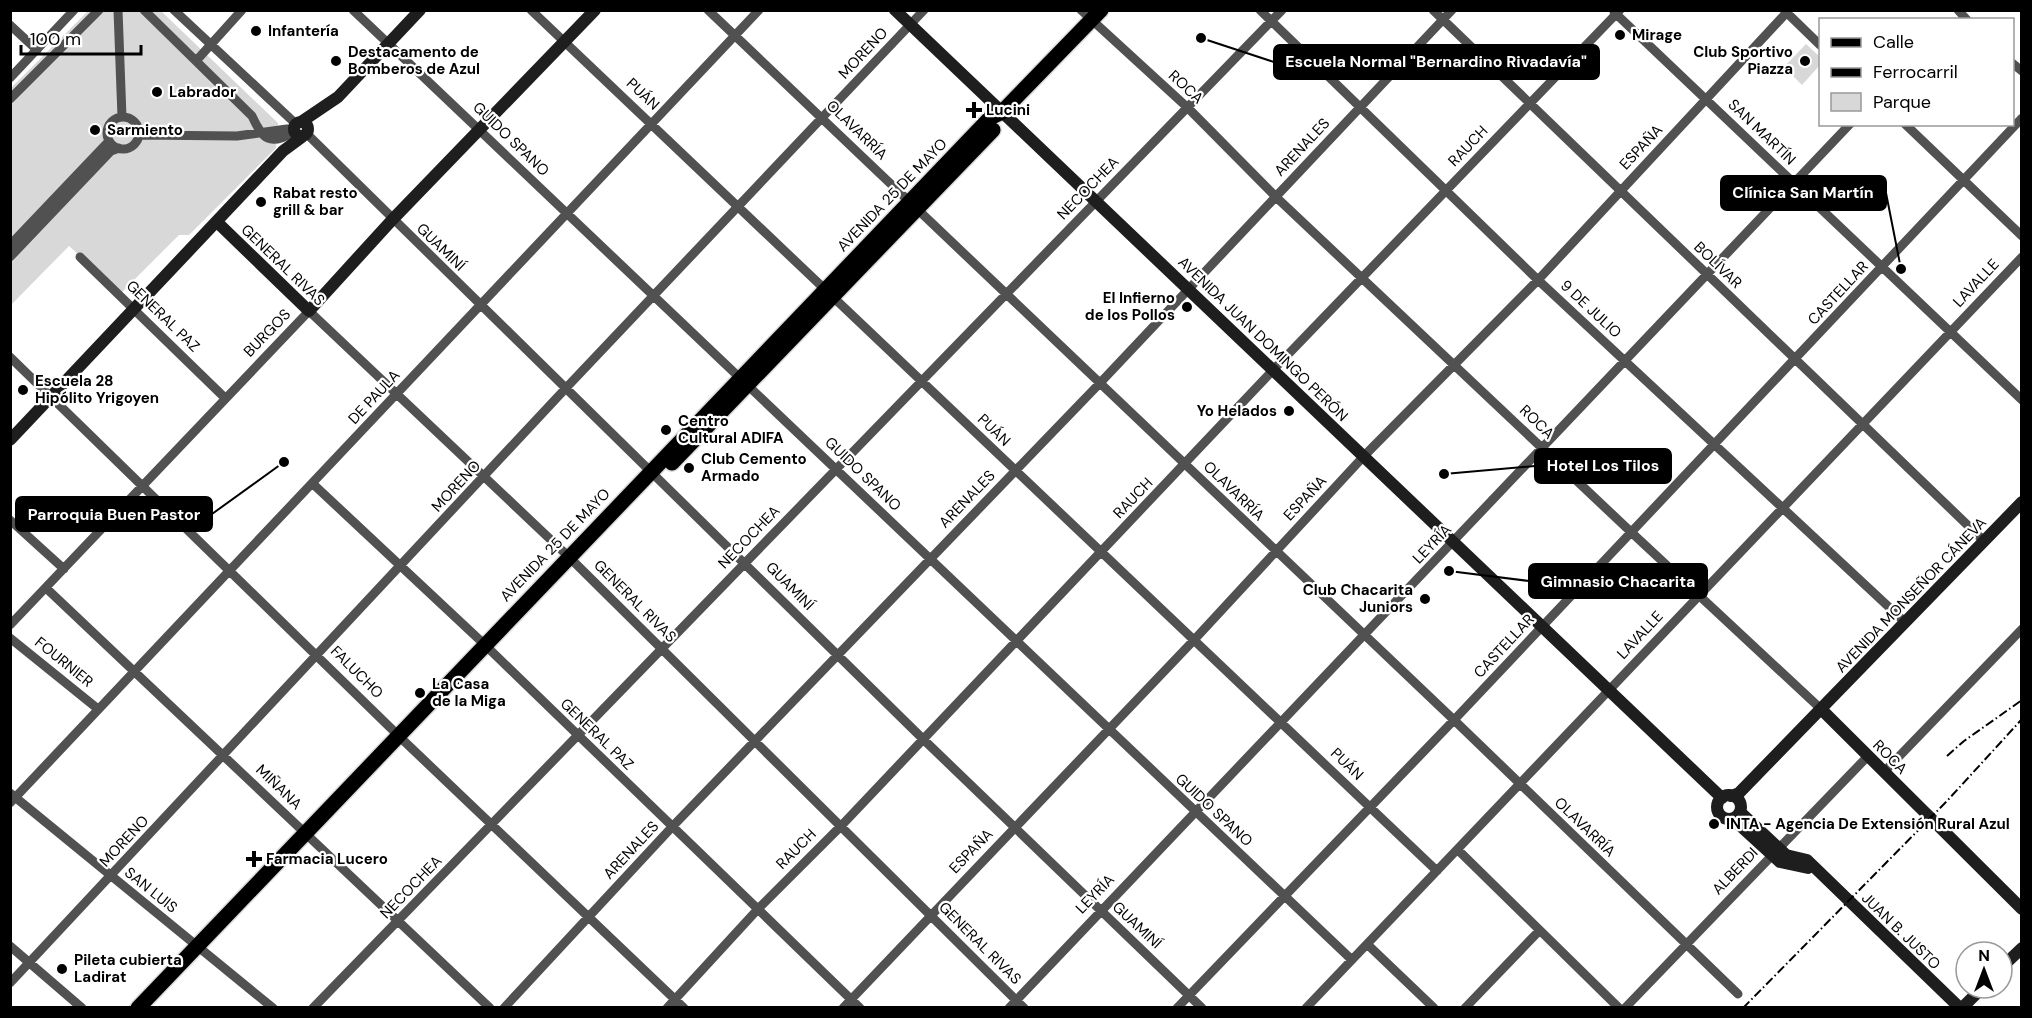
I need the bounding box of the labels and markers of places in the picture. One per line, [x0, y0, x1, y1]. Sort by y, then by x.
place label: Infantería [268, 21, 339, 41]
marker: Infantería [249, 24, 263, 38]
place label: Mirage [1632, 25, 1682, 45]
marker: Mirage [1613, 28, 1627, 42]
place label: Destacamento de Bomberos de Azul [348, 42, 480, 79]
place label: Club Sportivo Piazza [1693, 42, 1793, 79]
callout: Escuela Normal "Bernardino Rivadavía" [1274, 45, 1599, 79]
marker: Destacamento de Bomberos de Azul [329, 54, 343, 68]
marker: Club Sportivo Piazza [1798, 54, 1812, 68]
place label: Labrador [169, 82, 236, 102]
marker: Labrador [150, 85, 164, 99]
place label: Lucini [986, 100, 1030, 120]
marker: Lucini [967, 103, 981, 117]
place label: Sarmiento [107, 120, 183, 140]
marker: Sarmiento [88, 123, 102, 137]
callout: Clínica San Martín [1721, 176, 1886, 210]
place label: Rabat resto grill & bar [273, 183, 358, 220]
marker: Rabat resto grill & bar [254, 195, 268, 209]
place label: El Infierno de los Pollos [1085, 288, 1175, 325]
marker: El Infierno de los Pollos [1180, 300, 1194, 314]
place label: Escuela 28 Hipólito Yrigoyen [35, 371, 159, 408]
marker: Escuela 28 Hipólito Yrigoyen [16, 383, 30, 397]
place label: Yo Helados [1197, 401, 1277, 421]
marker: Yo Helados [1282, 404, 1296, 418]
place label: Centro Cultural ADIFA [678, 411, 784, 448]
marker: Centro Cultural ADIFA [659, 423, 673, 437]
place label: Club Cemento Armado [701, 449, 807, 486]
callout: Hotel Los Tilos [1535, 449, 1671, 483]
marker: Club Cemento Armado [682, 461, 696, 475]
callout: Parroquia Buen Pastor [16, 497, 212, 531]
callout: Gimnasio Chacarita [1529, 564, 1707, 598]
place label: Club Chacarita Juniors [1303, 580, 1413, 617]
marker: Club Chacarita Juniors [1418, 592, 1432, 606]
place label: La Casa de la Miga [432, 674, 506, 711]
marker: La Casa de la Miga [413, 686, 427, 700]
place label: INTA - Agencia De Extensión Rural Azul [1726, 814, 2010, 834]
marker: INTA - Agencia De Extensión Rural Azul [1707, 817, 1721, 831]
place label: Farmacia Lucero [266, 849, 388, 869]
marker: Farmacia Lucero [247, 852, 261, 866]
place label: Pileta cubierta Ladirat [74, 950, 182, 987]
marker: Pileta cubierta Ladirat [55, 962, 69, 976]

